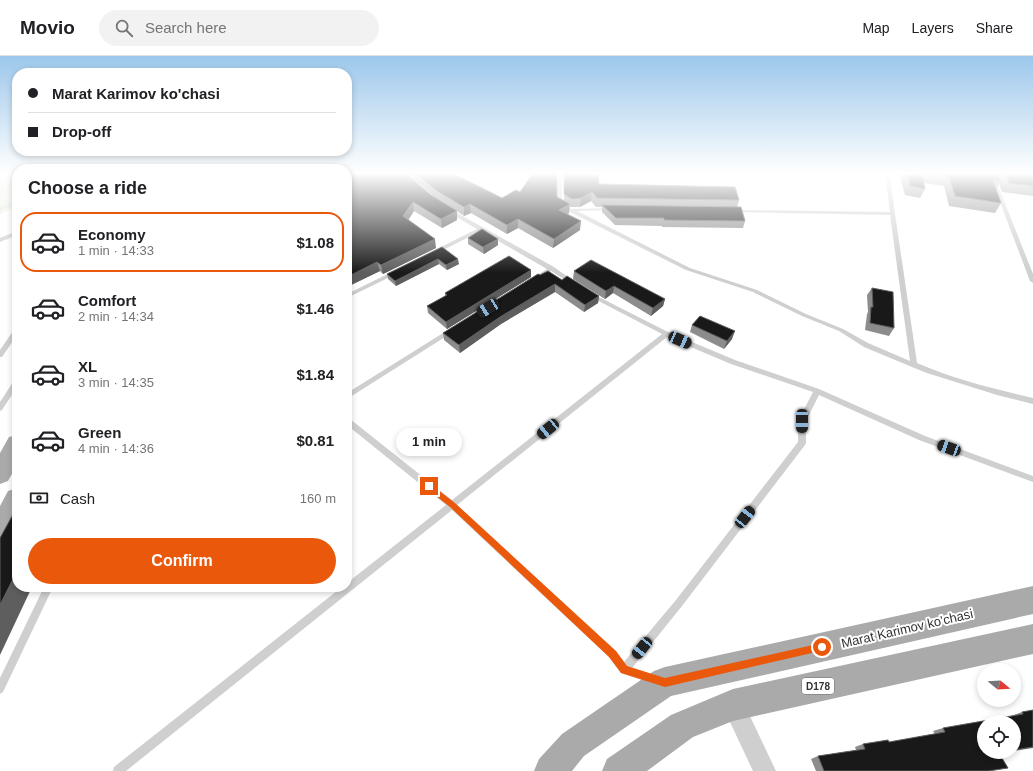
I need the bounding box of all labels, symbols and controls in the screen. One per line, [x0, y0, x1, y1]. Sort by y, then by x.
search box [99, 10, 379, 46]
text: Movio [20, 17, 75, 38]
icon: search [113, 17, 135, 39]
text: Search here [145, 19, 227, 36]
text: Map [862, 20, 890, 36]
text: Layers [912, 20, 954, 36]
text: Share [976, 20, 1013, 36]
text: Marat Karimov ko'chasi [52, 85, 220, 102]
text: Drop-off [52, 123, 111, 140]
text: Choose a ride [28, 178, 147, 198]
icon: car [30, 224, 66, 260]
text: Economy [78, 226, 146, 243]
text: $1.08 [296, 234, 334, 251]
text: 1 min · 14:33 [78, 243, 154, 258]
icon: car [30, 290, 66, 326]
text: Comfort [78, 292, 136, 309]
car [475, 297, 501, 319]
text: $1.46 [296, 300, 334, 317]
text: 2 min · 14:34 [78, 309, 154, 324]
car [667, 330, 693, 350]
icon: car [30, 356, 66, 392]
text: XL [78, 358, 97, 375]
text: $1.84 [296, 366, 334, 383]
text: 3 min · 14:35 [78, 375, 154, 390]
car [796, 409, 808, 433]
car [535, 417, 561, 441]
icon: car [30, 422, 66, 458]
text: Green [78, 424, 121, 441]
callout: 1 min [396, 428, 462, 456]
text: $0.81 [296, 432, 334, 449]
text: 1 min [412, 434, 446, 449]
car [936, 438, 962, 458]
text: 4 min · 14:36 [78, 441, 154, 456]
route end [420, 477, 438, 495]
icon: cash [28, 487, 50, 509]
text: Cash [60, 490, 95, 507]
text: 160 m [300, 491, 336, 506]
car [733, 504, 757, 530]
button: Confirm [28, 538, 336, 584]
street label: Marat Karimov ko'chasi [840, 606, 975, 651]
car [630, 635, 654, 661]
route start [813, 638, 831, 656]
north arrow [977, 663, 1021, 707]
map controls [977, 663, 1021, 759]
road number: D178 [802, 678, 834, 694]
button: locate [977, 715, 1021, 759]

